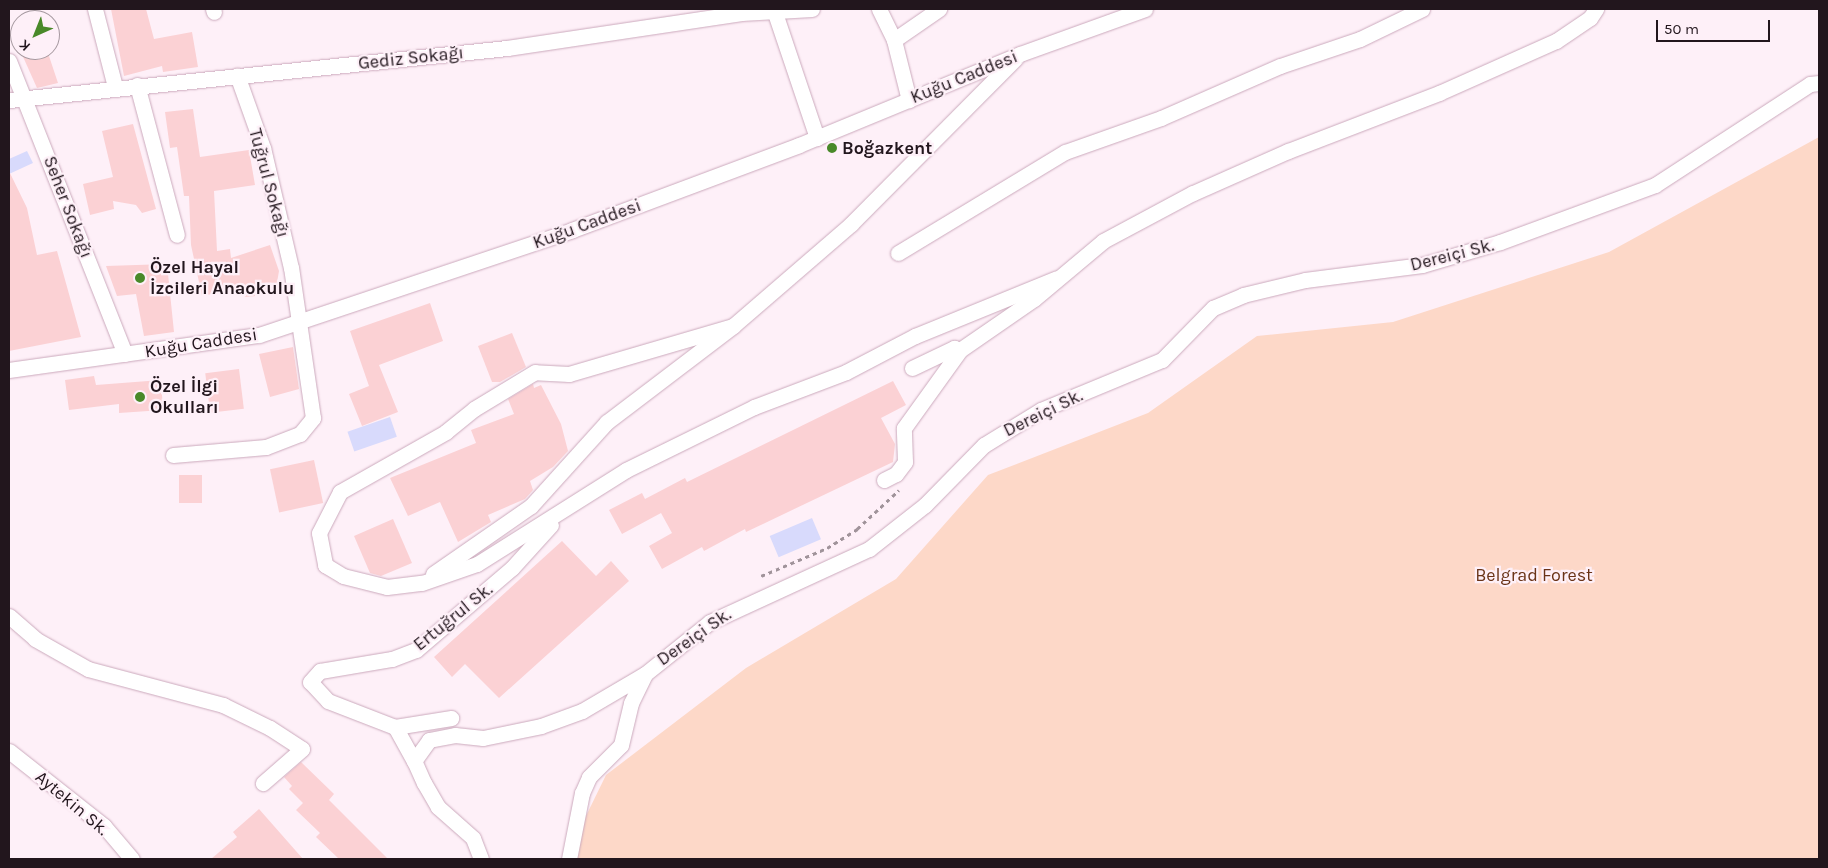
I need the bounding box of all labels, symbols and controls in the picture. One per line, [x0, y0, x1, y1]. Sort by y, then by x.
north arrow [10, 10, 60, 60]
scale bar [1658, 10, 1772, 42]
text: 50 m [1664, 20, 1699, 38]
text: K [16, 36, 34, 55]
street label: Gediz Sokağı [357, 42, 465, 74]
street label: Kuğu Caddesi [907, 46, 1021, 108]
street label: Tuğrul Sokağı [244, 126, 294, 240]
place label: Boğazkent [842, 137, 932, 159]
marker: Boğazkent [826, 142, 838, 154]
street label: Seher Sokağı [39, 153, 97, 261]
street label: Kuğu Caddesi [530, 194, 644, 254]
street label: Dereiçi Sk. [1408, 234, 1496, 276]
place label: Özel Hayal İzcileri Anaokulu [150, 257, 294, 300]
marker: Özel Hayal İzcileri Anaokulu [134, 272, 146, 284]
street label: Kuğu Caddesi [143, 323, 259, 363]
place label: Özel İlgi Okulları [150, 376, 219, 418]
street label: Dereiçi Sk. [1000, 385, 1086, 441]
marker: Özel İlgi Okulları [134, 391, 146, 403]
park label: Belgrad Forest [1475, 564, 1593, 586]
street label: Ertuğrul Sk. [409, 579, 497, 655]
street label: Dereiçi Sk. [653, 604, 735, 670]
street label: Aytekin Sk. [31, 766, 113, 840]

